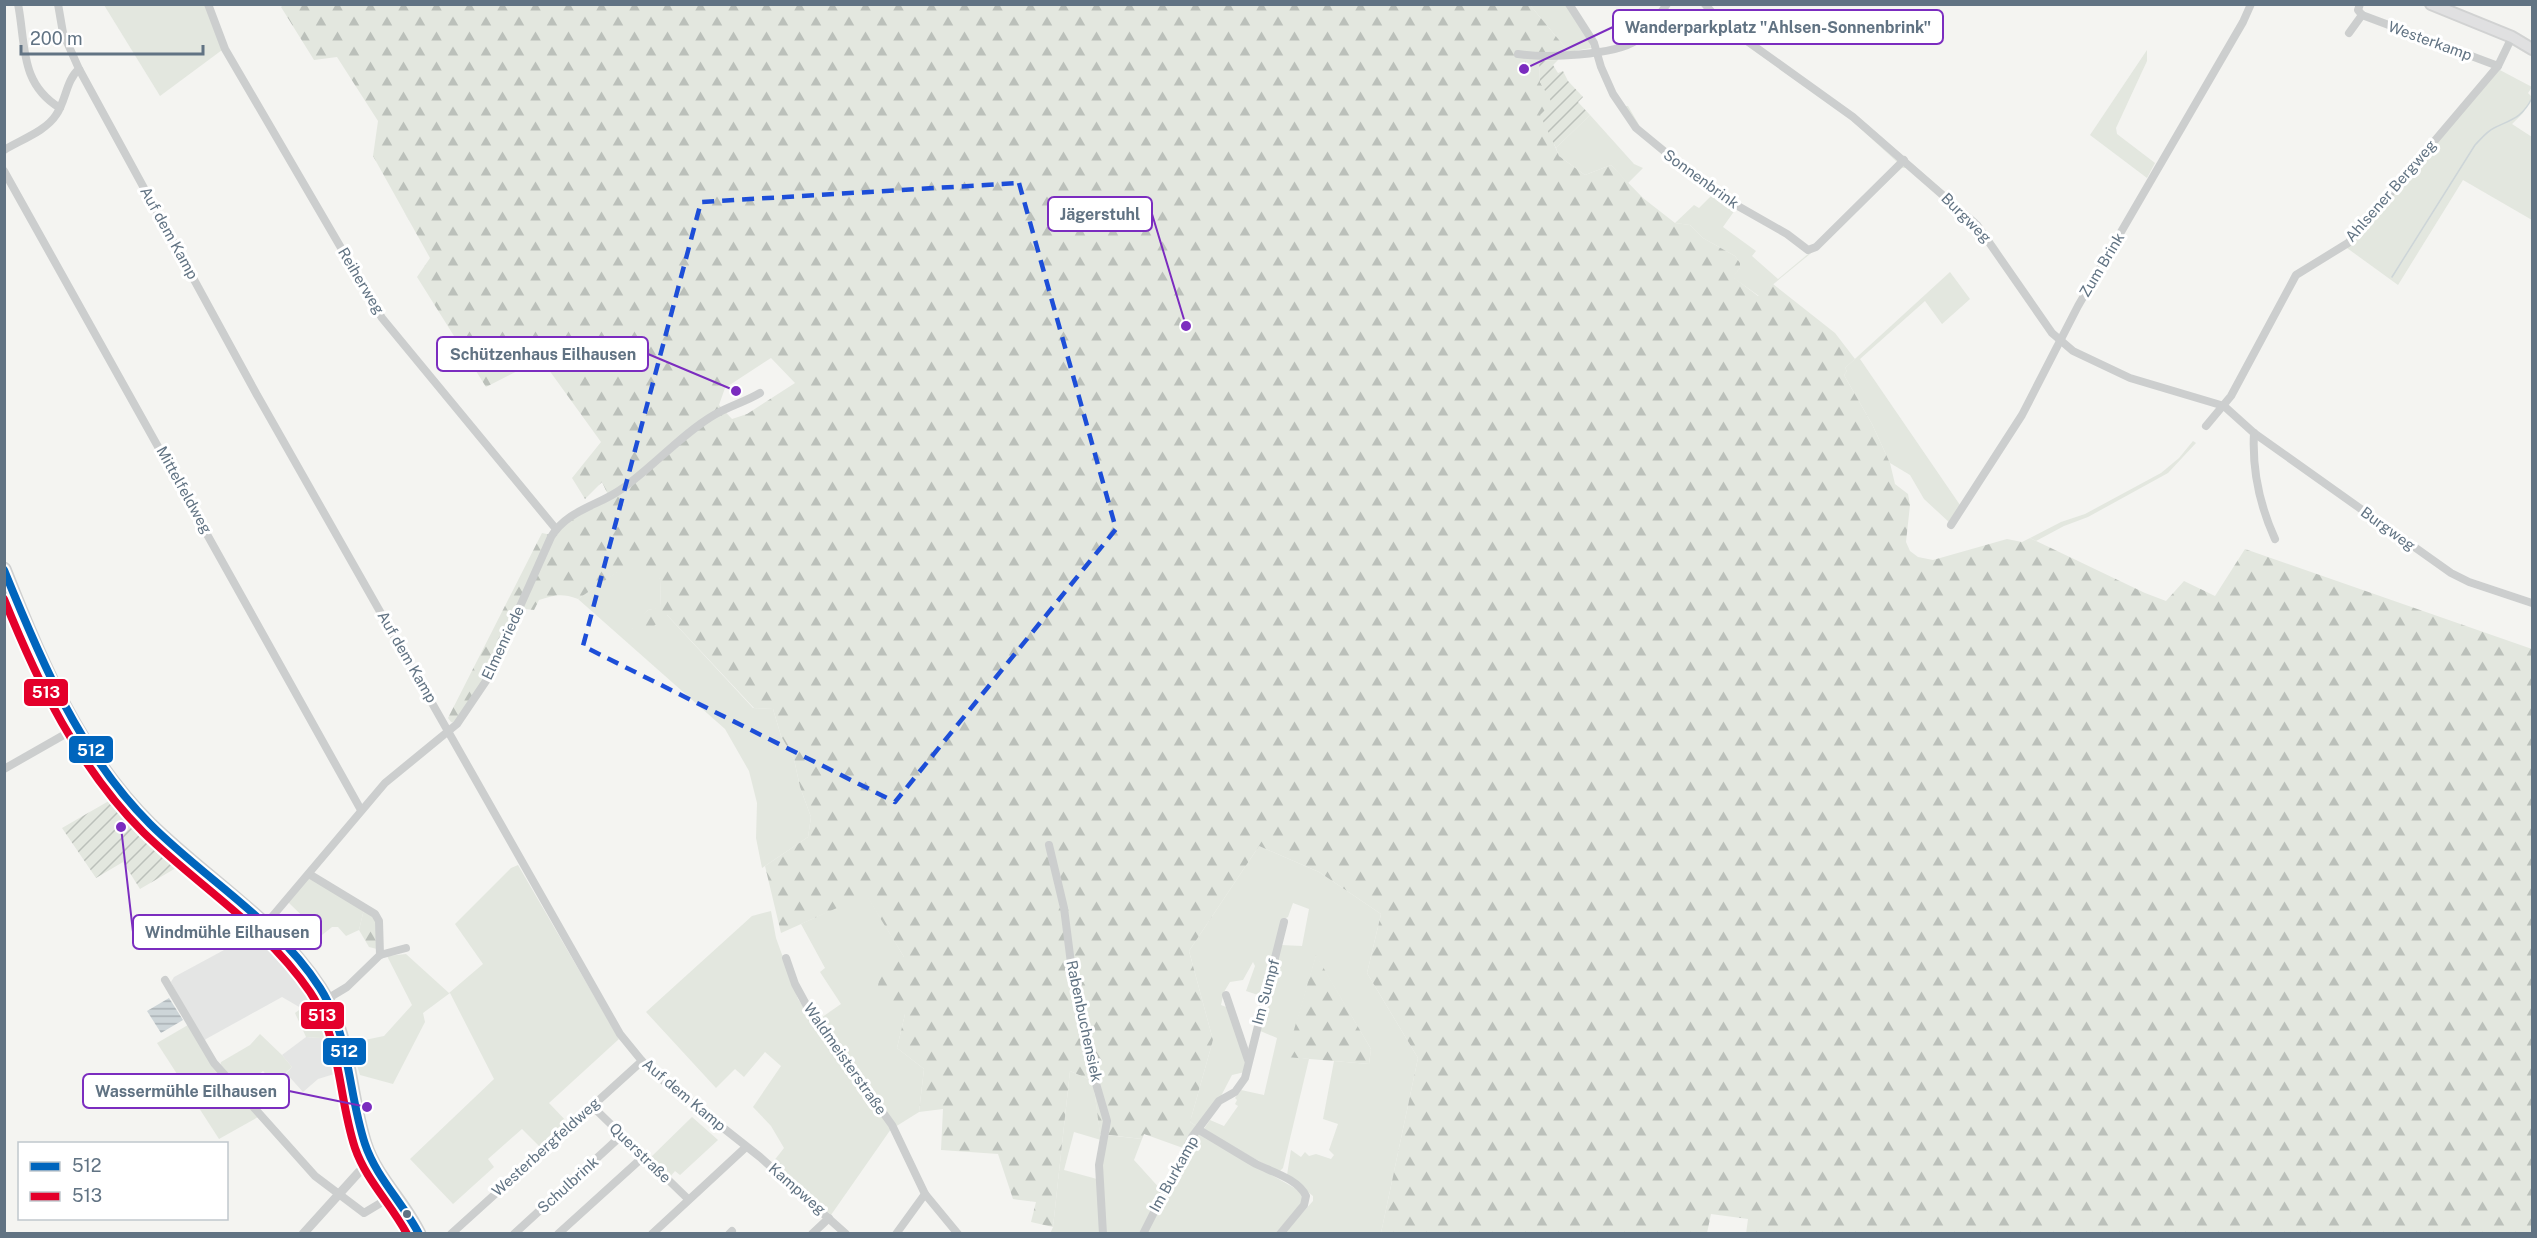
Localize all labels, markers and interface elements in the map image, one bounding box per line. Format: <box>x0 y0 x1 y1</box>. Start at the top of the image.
callout: Wanderparkplatz "Ahlsen-Sonnenbrink" <box>1613 10 1943 44</box>
scale bar <box>21 18 202 56</box>
text: Wanderparkplatz "Ahlsen-Sonnenbrink" <box>1625 18 1931 37</box>
street label: Westerkamp <box>2386 18 2474 64</box>
text: 200 m <box>30 28 83 49</box>
street label: Ahlsener Bergweg <box>2342 136 2439 245</box>
street label: Sonnenbrink <box>1660 146 1742 212</box>
street label: Auf dem Kamp <box>137 184 202 282</box>
street label: Burgweg <box>1938 189 1995 246</box>
callout: Jägerstuhl <box>1048 197 1152 231</box>
text: Jägerstuhl <box>1060 205 1140 224</box>
street label: Zum Brink <box>2076 230 2127 300</box>
street label: Reiherweg <box>335 244 388 317</box>
callout: Schützenhaus Eilhausen <box>437 337 648 371</box>
text: Schützenhaus Eilhausen <box>450 345 636 364</box>
street label: Mittelfeldweg <box>153 443 215 536</box>
street label: Burgweg <box>2358 503 2419 554</box>
street label: Elmenriede <box>478 603 527 682</box>
street label: Auf dem Kamp <box>374 608 441 706</box>
line badge: 513 <box>23 678 69 707</box>
text: 513 <box>32 683 60 702</box>
line badge: 512 <box>68 735 114 764</box>
text: 512 <box>77 741 105 760</box>
callout: Windmühle Eilhausen <box>133 915 321 949</box>
text: Windmühle Eilhausen <box>145 923 309 942</box>
street label: Im Sumpf <box>1249 957 1282 1027</box>
street label: Rabenbuchensiek <box>1063 958 1106 1083</box>
street label: Waldmeisterstraße <box>801 1000 890 1118</box>
line badge: 513 <box>300 1001 345 1030</box>
text: 513 <box>308 1006 336 1025</box>
line badge: 512 <box>322 1037 367 1066</box>
text: 512 <box>330 1042 358 1061</box>
street label: Auf dem Kamp <box>639 1055 729 1134</box>
callout: Wassermühle Eilhausen <box>83 1074 289 1108</box>
text: Wassermühle Eilhausen <box>95 1082 277 1101</box>
street label: Westerbergfeldweg <box>488 1094 603 1199</box>
street label: Querstraße <box>606 1119 675 1186</box>
street label: Im Burkamp <box>1146 1133 1201 1215</box>
legend <box>18 1142 228 1220</box>
street label: Schulbrink <box>534 1153 601 1216</box>
text: 512 <box>72 1155 102 1176</box>
street label: Kampweg <box>766 1159 829 1218</box>
text: 513 <box>72 1185 102 1206</box>
unlabelled marker <box>401 1208 413 1220</box>

